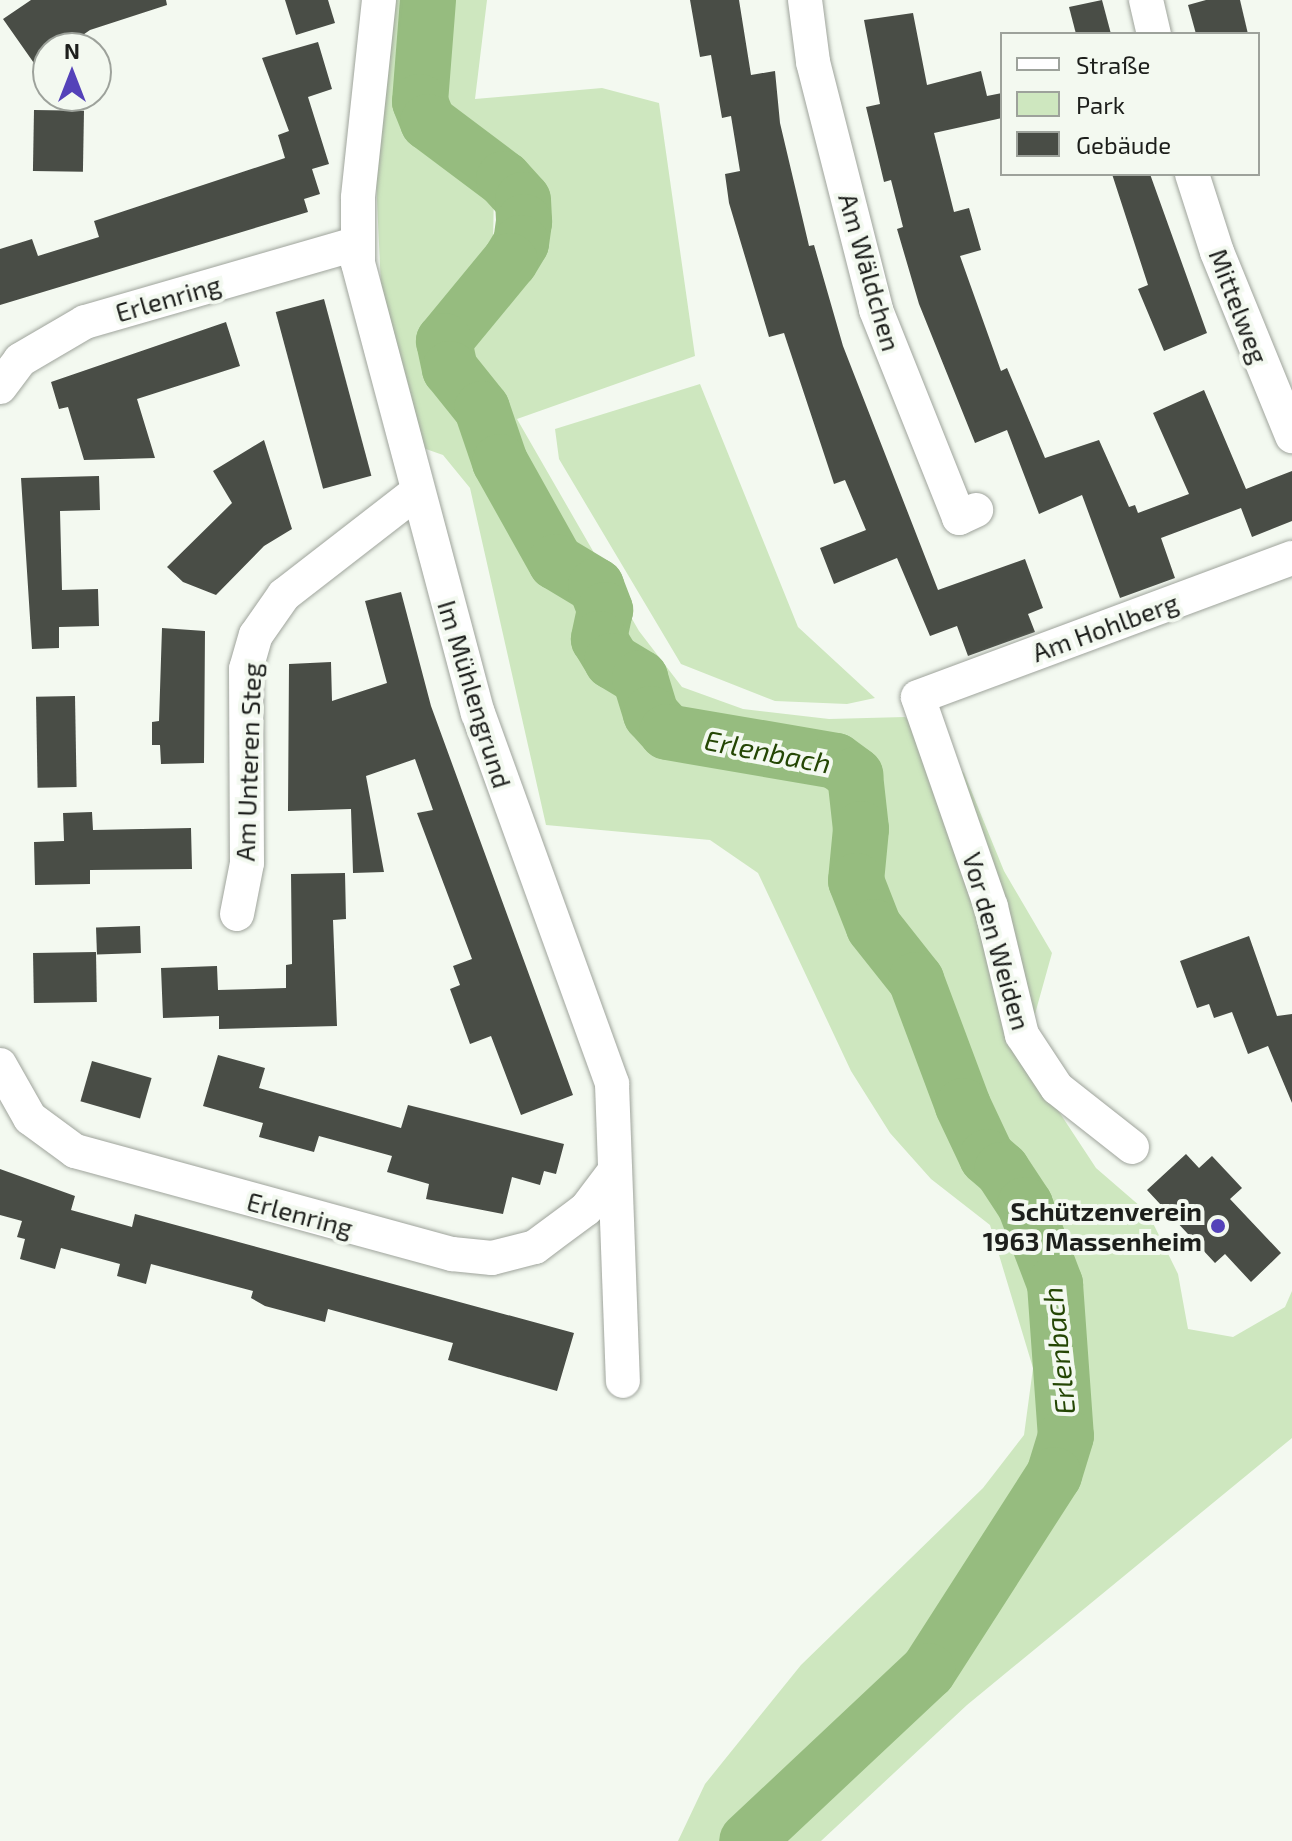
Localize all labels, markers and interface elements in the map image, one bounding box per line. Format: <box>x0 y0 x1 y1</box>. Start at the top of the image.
north arrow <box>32 32 112 112</box>
legend <box>1000 32 1260 176</box>
text: N <box>64 37 80 63</box>
text: Straße <box>1076 50 1150 79</box>
text: Park <box>1076 90 1125 119</box>
text: Gebäude <box>1076 130 1171 159</box>
street label: Am Wäldchen <box>833 189 907 355</box>
street label: Mittelweg <box>1203 244 1275 368</box>
street label: Erlenring <box>112 268 224 328</box>
street label: Am Hohlberg <box>1028 586 1182 668</box>
street label: Im Mühlengrund <box>432 596 518 792</box>
street label: Am Unteren Steg <box>229 662 267 862</box>
water label: Erlenbach <box>702 722 834 780</box>
street label: Vor den Weiden <box>957 848 1037 1034</box>
street label: Erlenring <box>244 1185 356 1243</box>
place label: Schützenverein 1963 Massenheim <box>983 1195 1202 1256</box>
marker: Schützenverein 1963 Massenheim <box>1209 1217 1227 1235</box>
water label: Erlenbach <box>1035 1286 1081 1416</box>

